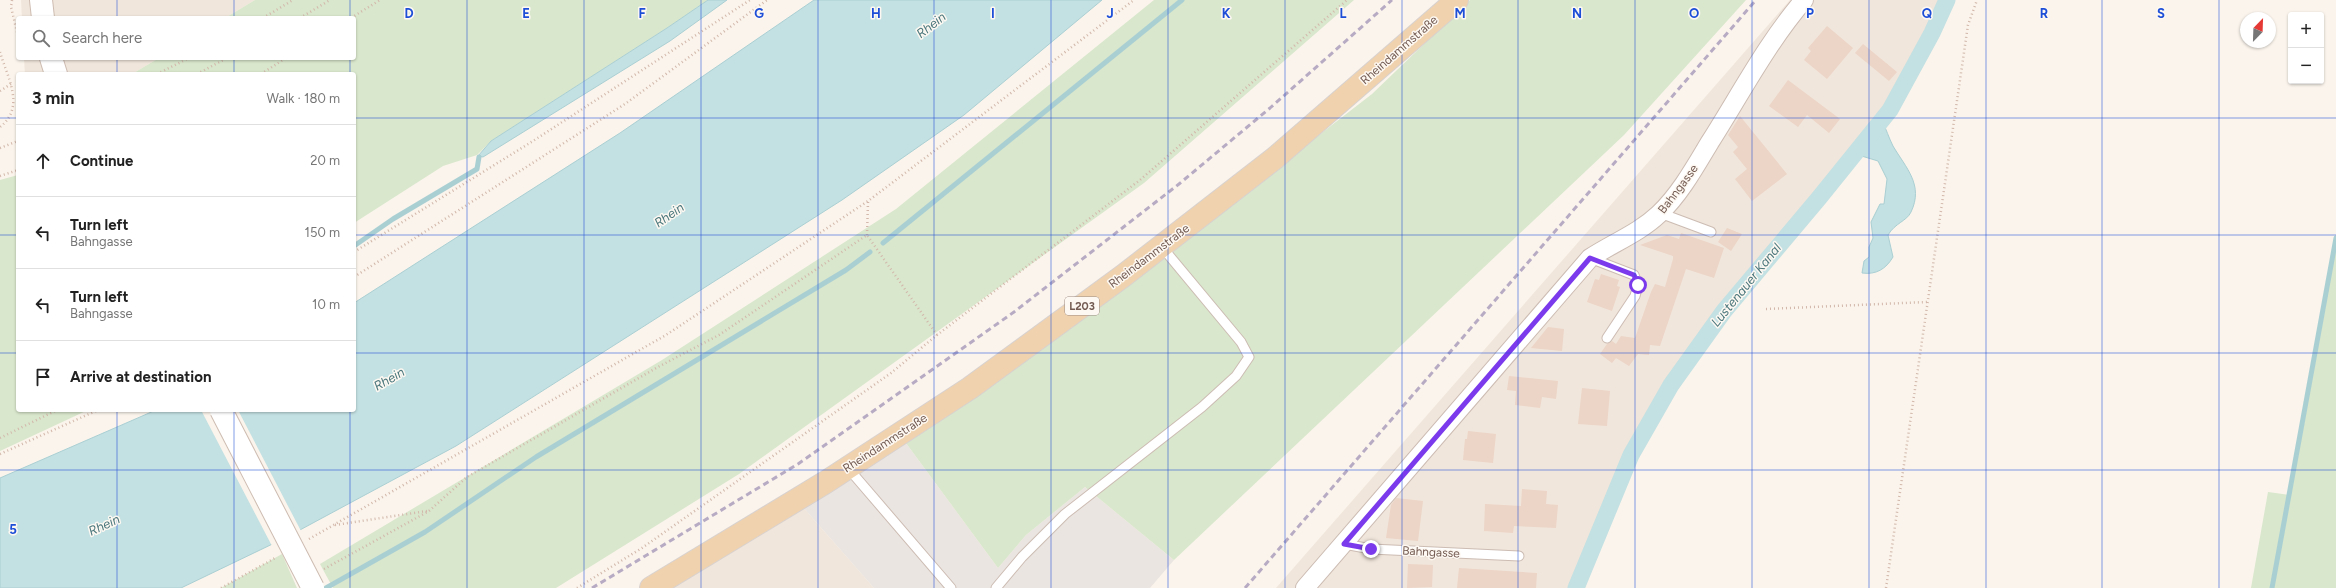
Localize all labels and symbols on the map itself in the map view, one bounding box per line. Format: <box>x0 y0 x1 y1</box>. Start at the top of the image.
text: D <box>404 6 414 21</box>
text: E <box>522 6 530 21</box>
text: F <box>638 6 646 21</box>
text: G <box>754 6 764 21</box>
text: H <box>871 6 881 21</box>
text: I <box>991 6 995 21</box>
text: J <box>1106 6 1114 21</box>
text: K <box>1222 6 1231 21</box>
text: L <box>1340 6 1347 21</box>
text: M <box>1454 6 1466 21</box>
text: N <box>1572 6 1582 21</box>
text: O <box>1689 6 1699 21</box>
text: P <box>1806 6 1814 21</box>
text: Q <box>1922 6 1932 21</box>
text: R <box>2040 6 2049 21</box>
text: S <box>2157 6 2165 21</box>
water label: Rhein <box>913 9 949 41</box>
street label: Rheindammstraße <box>1358 12 1441 87</box>
north arrow <box>2240 12 2276 48</box>
street label: Bahngasse <box>1655 161 1701 216</box>
water label: Rhein <box>651 199 687 231</box>
street label: Rheindammstraße <box>1106 221 1192 291</box>
water label: Lustenauer Kanal <box>1708 240 1784 329</box>
route start <box>1629 276 1647 294</box>
road number: L203 <box>1065 297 1099 315</box>
water label: Rhein <box>371 364 407 394</box>
street label: Rheindammstraße <box>840 410 930 475</box>
water label: Rhein <box>86 511 122 539</box>
text: 5 <box>9 522 17 537</box>
route end <box>1362 540 1380 558</box>
street label: Bahngasse <box>1402 543 1461 561</box>

